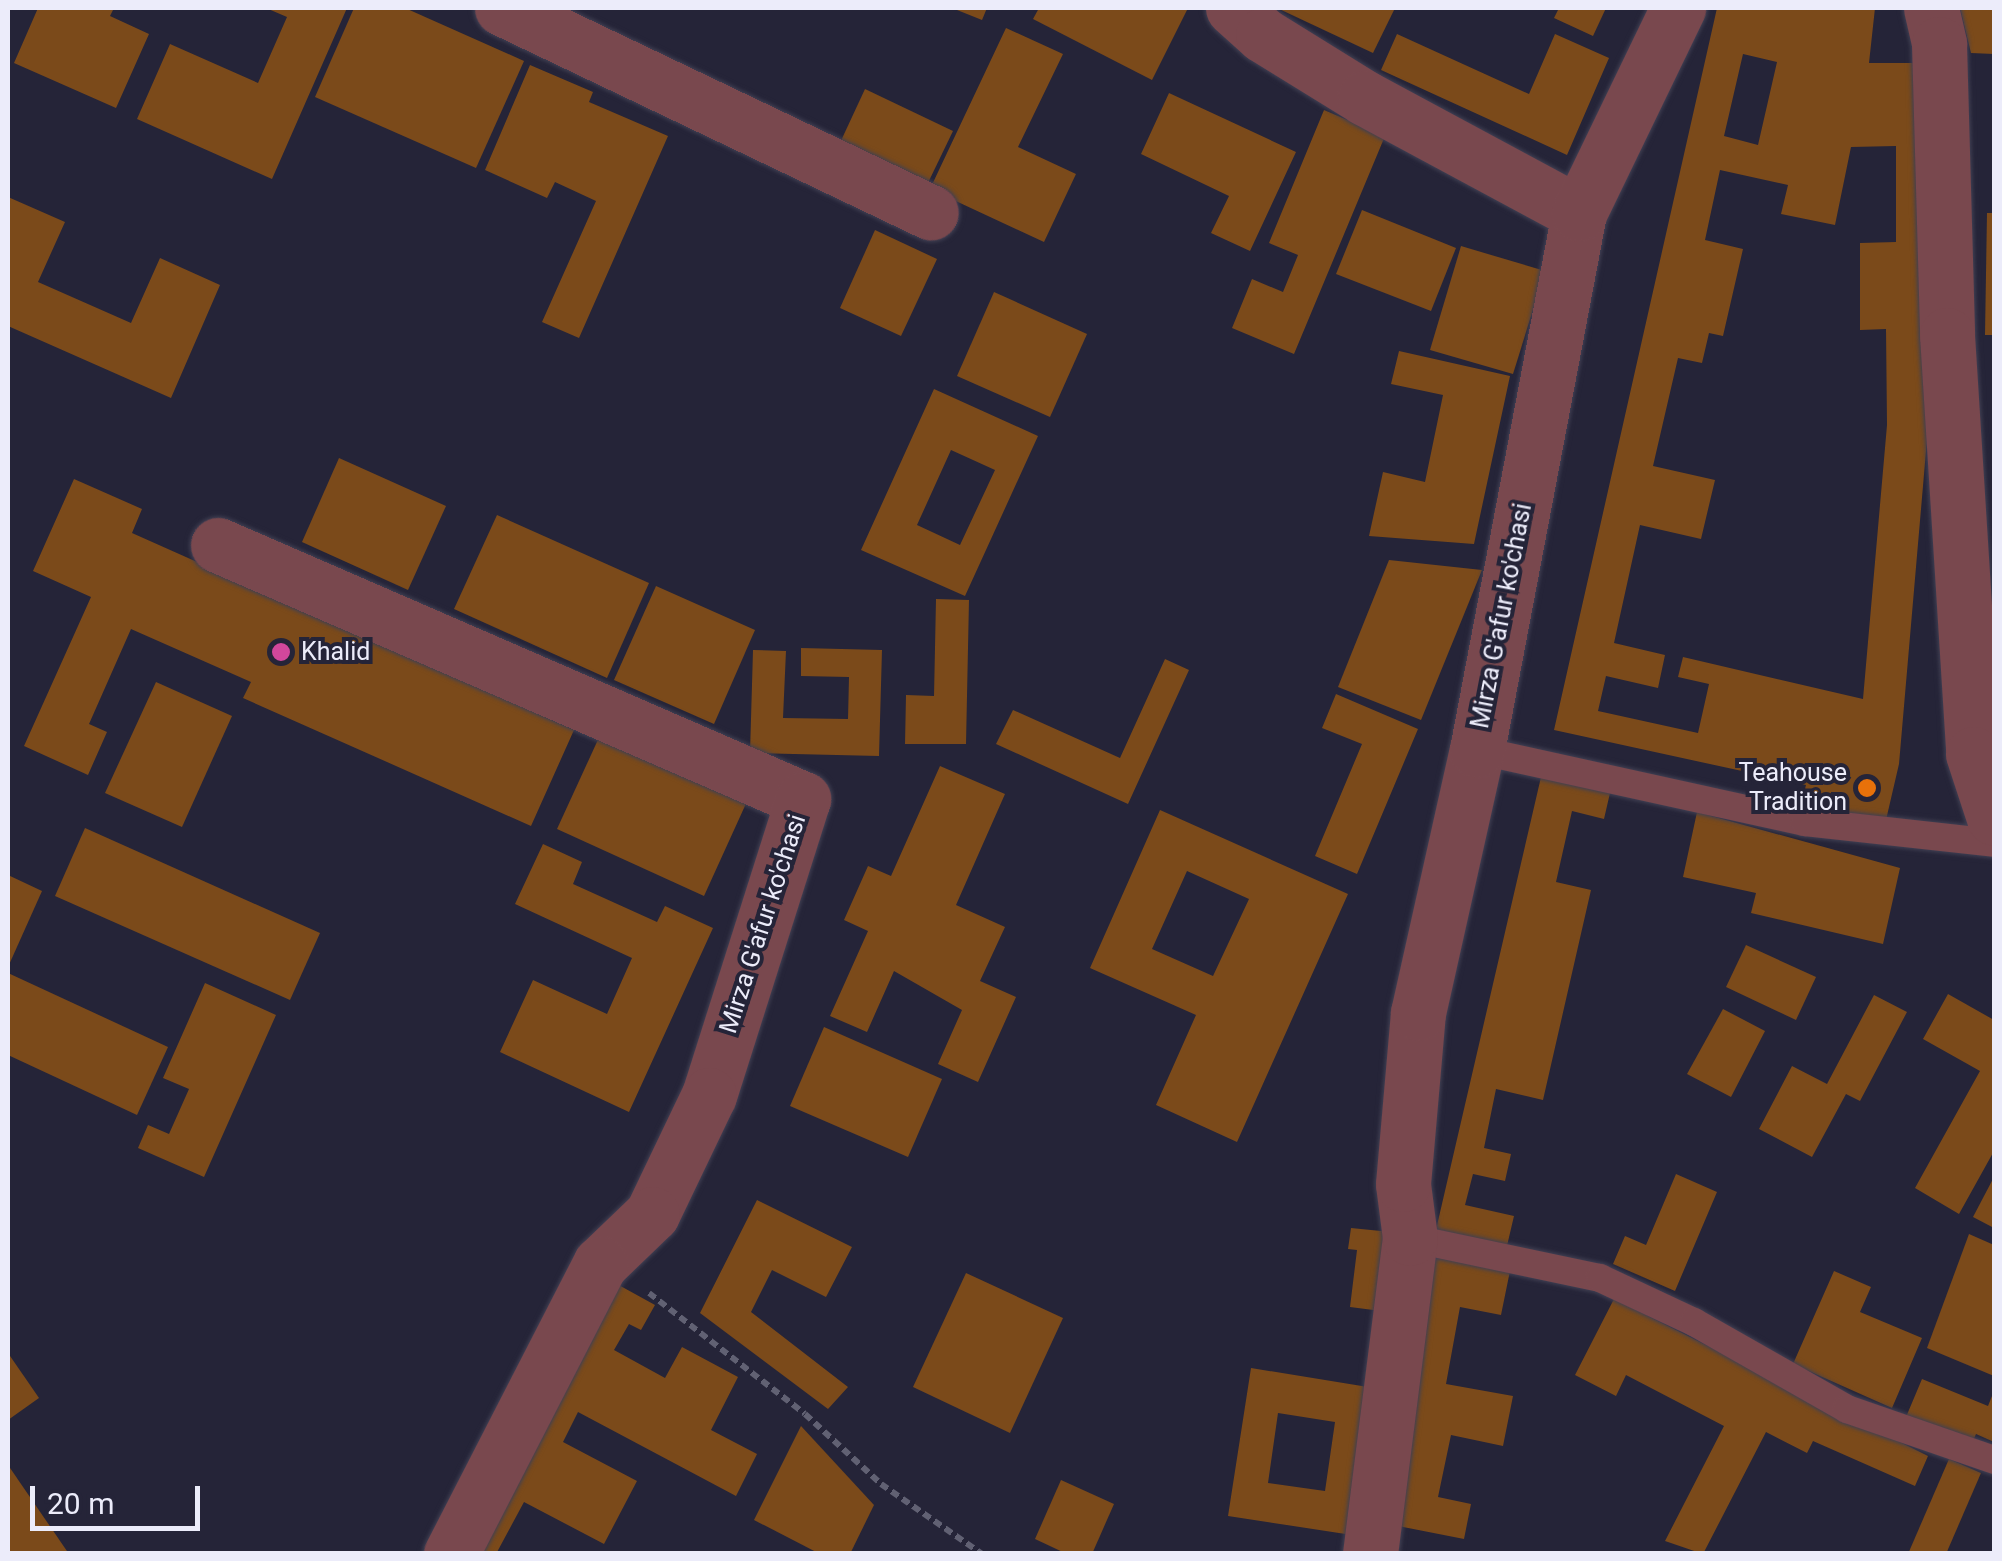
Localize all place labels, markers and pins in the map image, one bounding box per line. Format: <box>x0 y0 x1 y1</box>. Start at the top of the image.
place label: Khalid <box>301 637 370 667</box>
marker: Khalid <box>270 641 292 663</box>
place label: Teahouse Tradition <box>1738 759 1847 818</box>
marker: Teahouse Tradition <box>1856 777 1878 799</box>

